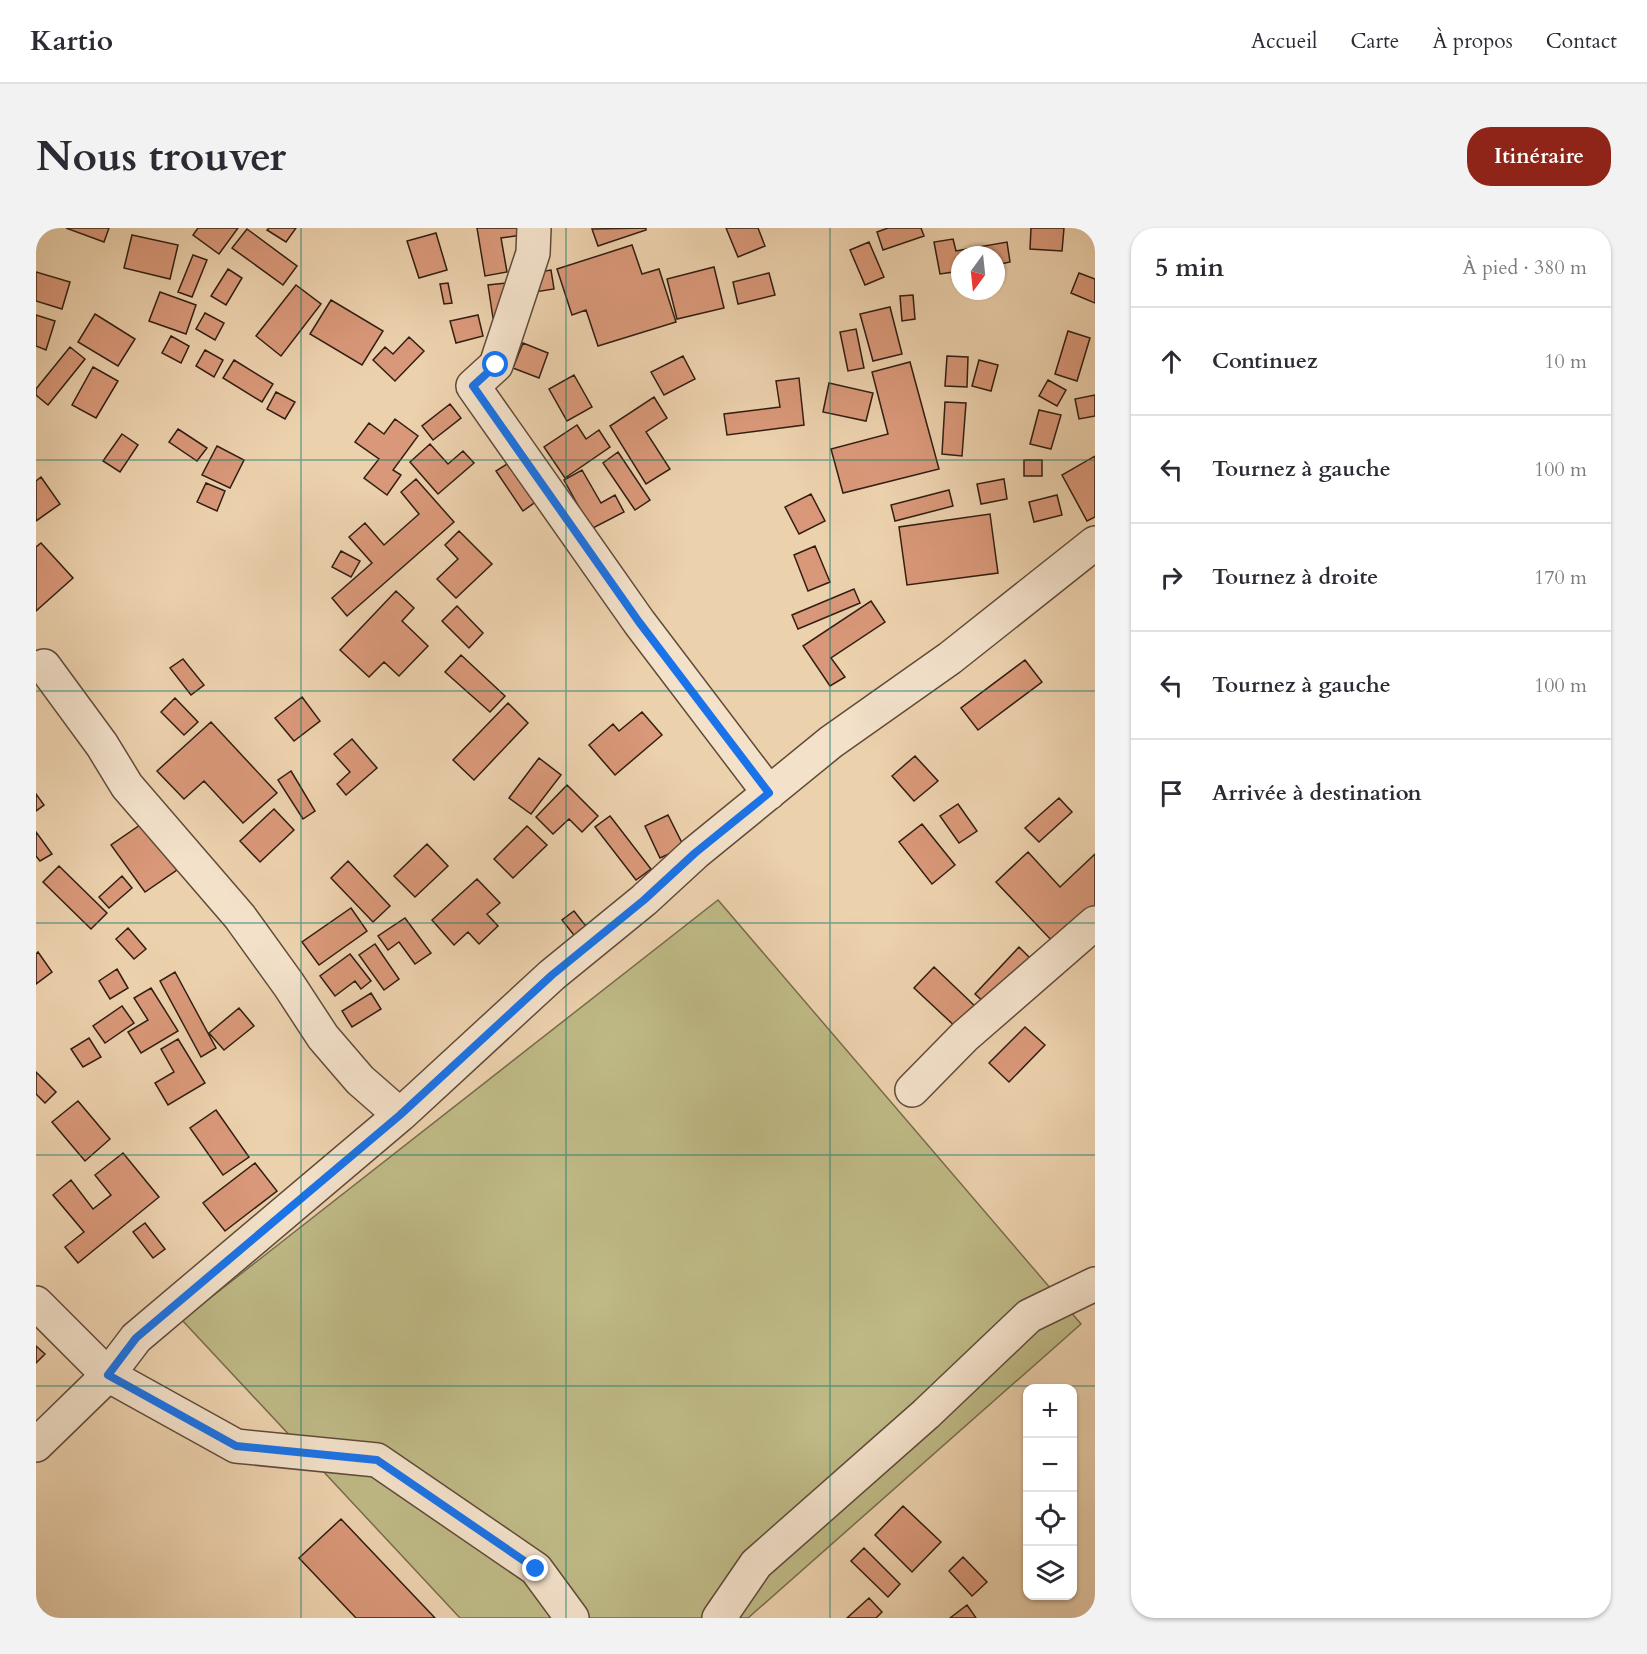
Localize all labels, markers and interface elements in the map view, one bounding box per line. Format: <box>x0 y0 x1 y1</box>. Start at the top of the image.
text: Kartio <box>30 22 113 60</box>
text: Accueil <box>1251 27 1317 56</box>
text: Carte <box>1350 27 1399 56</box>
text: À propos <box>1432 27 1513 56</box>
text: Contact <box>1546 27 1617 56</box>
button: Itinéraire <box>1467 127 1611 186</box>
text: Nous trouver <box>36 128 286 185</box>
north arrow <box>951 246 1005 300</box>
text: 5 min <box>1155 250 1224 285</box>
text: À pied · 380 m <box>1463 254 1587 281</box>
icon: ahead <box>1155 345 1188 378</box>
text: Continuez <box>1212 346 1318 376</box>
text: 10 m <box>1544 348 1587 375</box>
route start <box>482 351 508 377</box>
icon: left <box>1155 453 1188 486</box>
text: Tournez à gauche <box>1212 454 1391 484</box>
text: 100 m <box>1534 456 1587 483</box>
icon: right <box>1155 561 1188 594</box>
text: Tournez à droite <box>1212 562 1378 592</box>
text: 170 m <box>1534 564 1587 591</box>
icon: left <box>1155 669 1188 702</box>
text: Tournez à gauche <box>1212 670 1391 700</box>
text: 100 m <box>1534 672 1587 699</box>
icon: arrive <box>1155 777 1188 810</box>
text: Arrivée à destination <box>1212 778 1422 808</box>
map controls <box>1023 1384 1077 1600</box>
button: + <box>1023 1384 1077 1438</box>
button: − <box>1023 1438 1077 1492</box>
button: locate <box>1023 1492 1077 1546</box>
button: layers <box>1023 1546 1077 1600</box>
route end <box>522 1555 548 1581</box>

